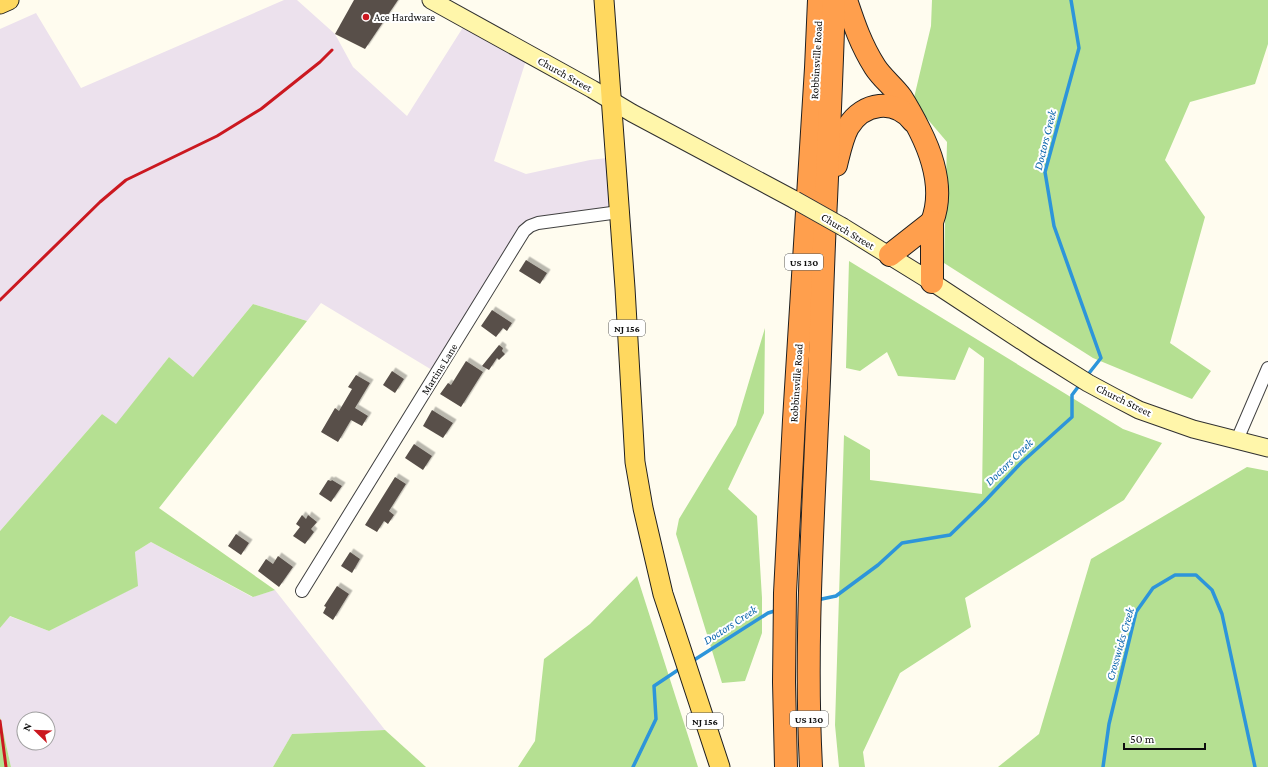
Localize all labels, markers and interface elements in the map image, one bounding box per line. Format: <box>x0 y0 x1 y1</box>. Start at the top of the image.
place label: Ace Hardware <box>374 11 435 23</box>
marker: Ace Hardware <box>361 12 371 22</box>
street label: Robbinsville Road <box>808 20 824 100</box>
street label: Church Street <box>536 54 595 94</box>
water label: Doctors Creek <box>1031 108 1059 171</box>
street label: Church Street <box>819 210 877 252</box>
road number: US 130 <box>785 254 823 270</box>
road number: NJ 156 <box>609 320 645 336</box>
street label: Martins Lane <box>418 341 460 397</box>
street label: Robbinsville Road <box>787 343 805 423</box>
street label: Church Street <box>1094 381 1154 419</box>
water label: Doctors Creek <box>982 435 1036 488</box>
water label: Doctors Creek <box>700 602 760 648</box>
water label: Crosswicks Creek <box>1103 605 1137 682</box>
north arrow <box>16 711 56 751</box>
road number: US 130 <box>790 711 828 727</box>
road number: NJ 156 <box>687 713 723 729</box>
text: N <box>20 721 34 733</box>
scale bar <box>1124 725 1205 751</box>
text: 50 m <box>1130 732 1155 746</box>

